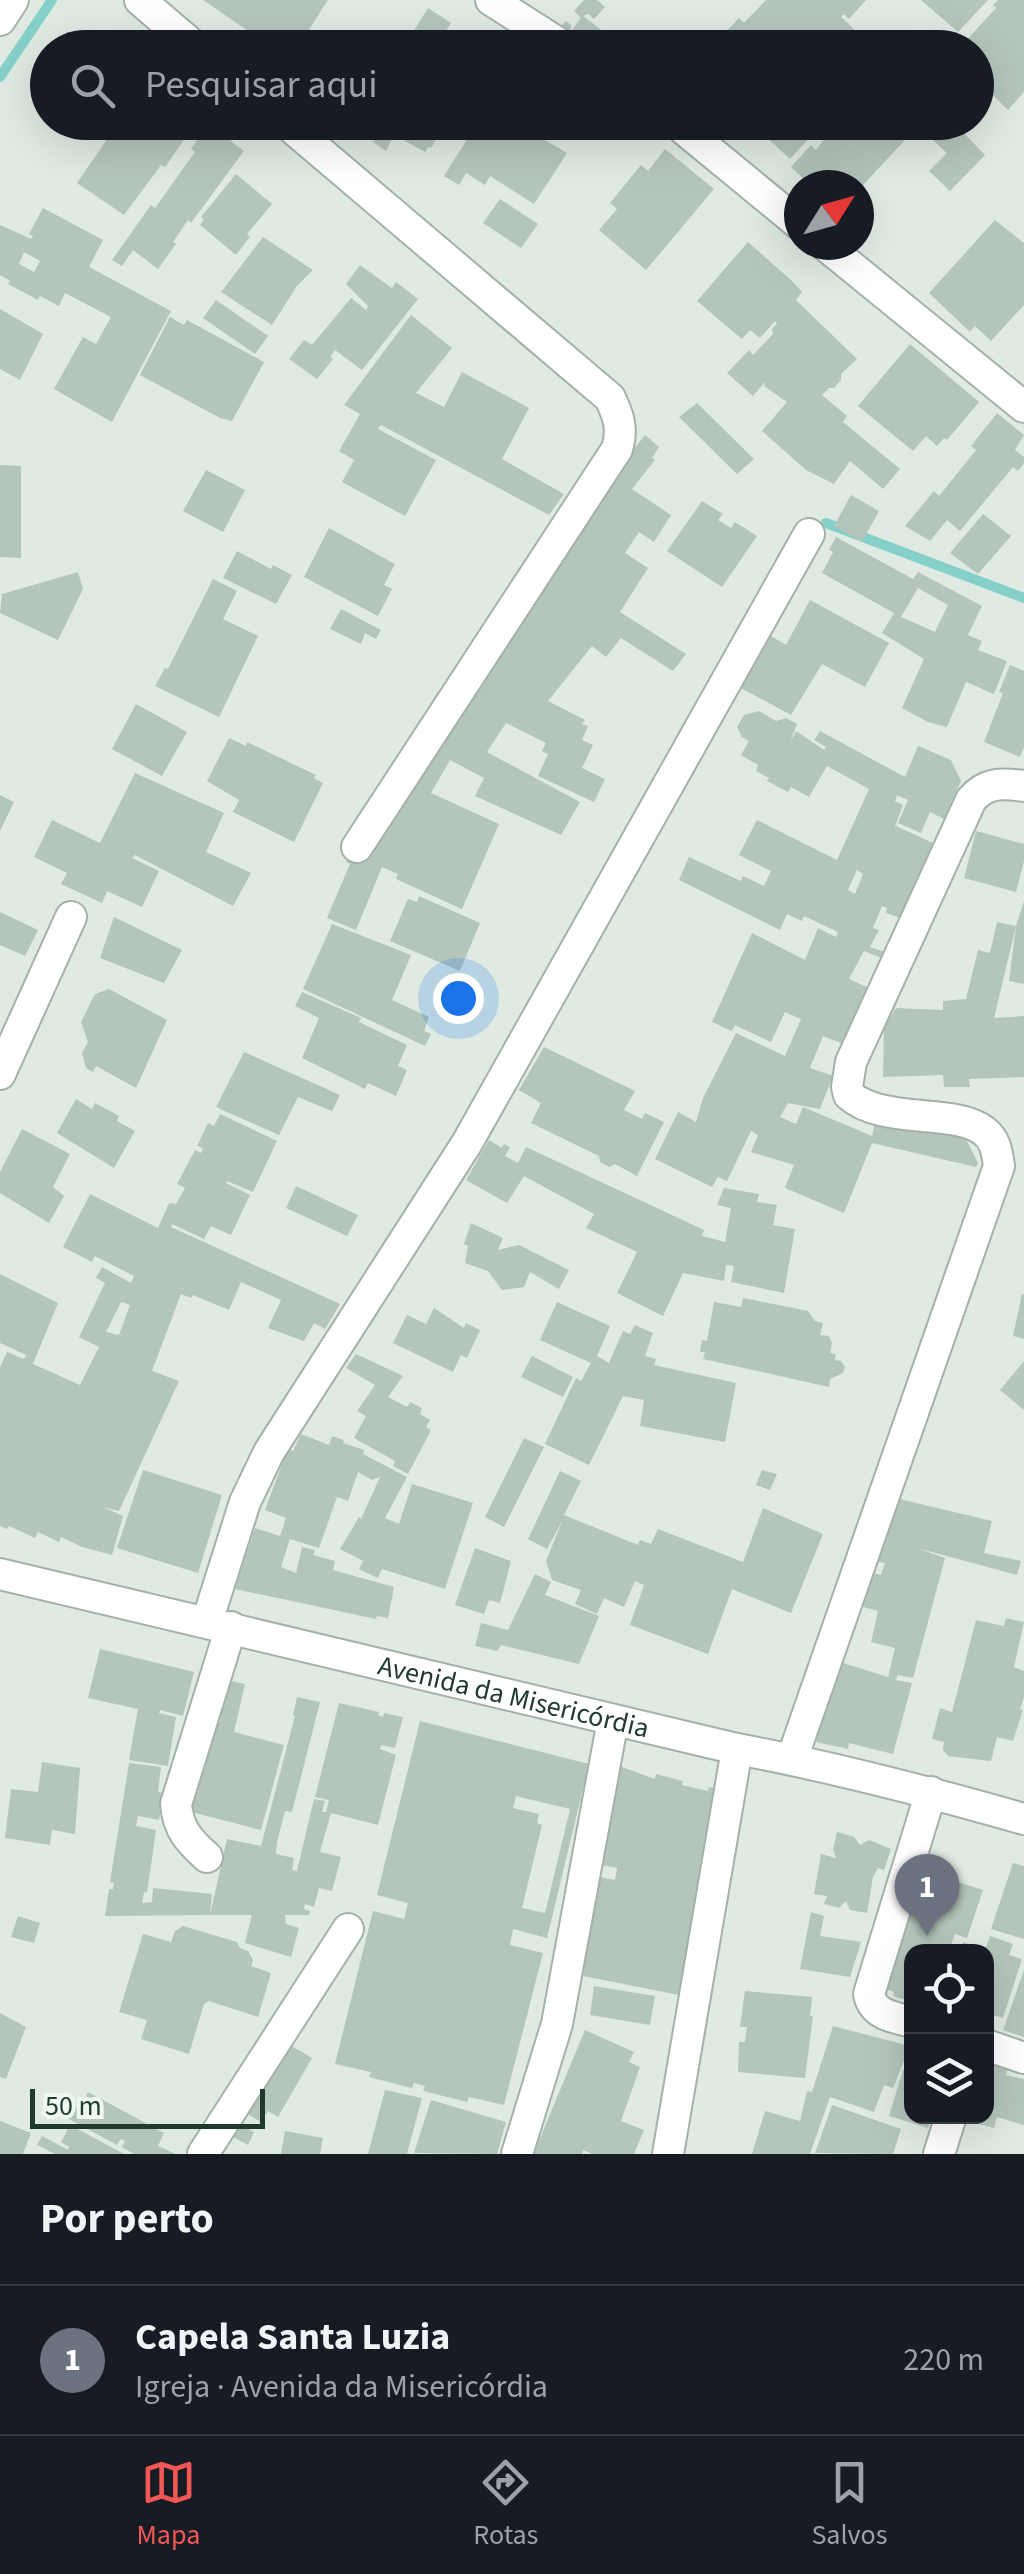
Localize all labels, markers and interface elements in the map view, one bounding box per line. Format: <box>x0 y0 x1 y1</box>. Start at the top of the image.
search box <box>30 30 994 140</box>
icon: search <box>65 58 120 113</box>
text: Pesquisar aqui <box>145 58 378 112</box>
north arrow <box>784 170 874 260</box>
your location <box>433 973 484 1024</box>
street label: Avenida da Misericórdia <box>374 1645 653 1748</box>
pin: 1 <box>894 1854 960 1936</box>
map controls <box>904 1944 994 2124</box>
button: locate <box>904 1944 994 2034</box>
button: layers <box>904 2034 994 2124</box>
scale bar <box>30 2084 265 2128</box>
text: 50 m <box>45 2086 102 2126</box>
text: Por perto <box>40 2189 214 2249</box>
text: Capela Santa Luzia <box>135 2310 450 2364</box>
text: 1 <box>64 2337 81 2383</box>
text: 220 m <box>903 2337 984 2383</box>
text: Igreja · Avenida da Misericórdia <box>135 2364 548 2410</box>
tab: Mapa <box>137 2455 200 2555</box>
tab: Rotas <box>473 2455 538 2555</box>
tab: Salvos <box>811 2455 887 2555</box>

